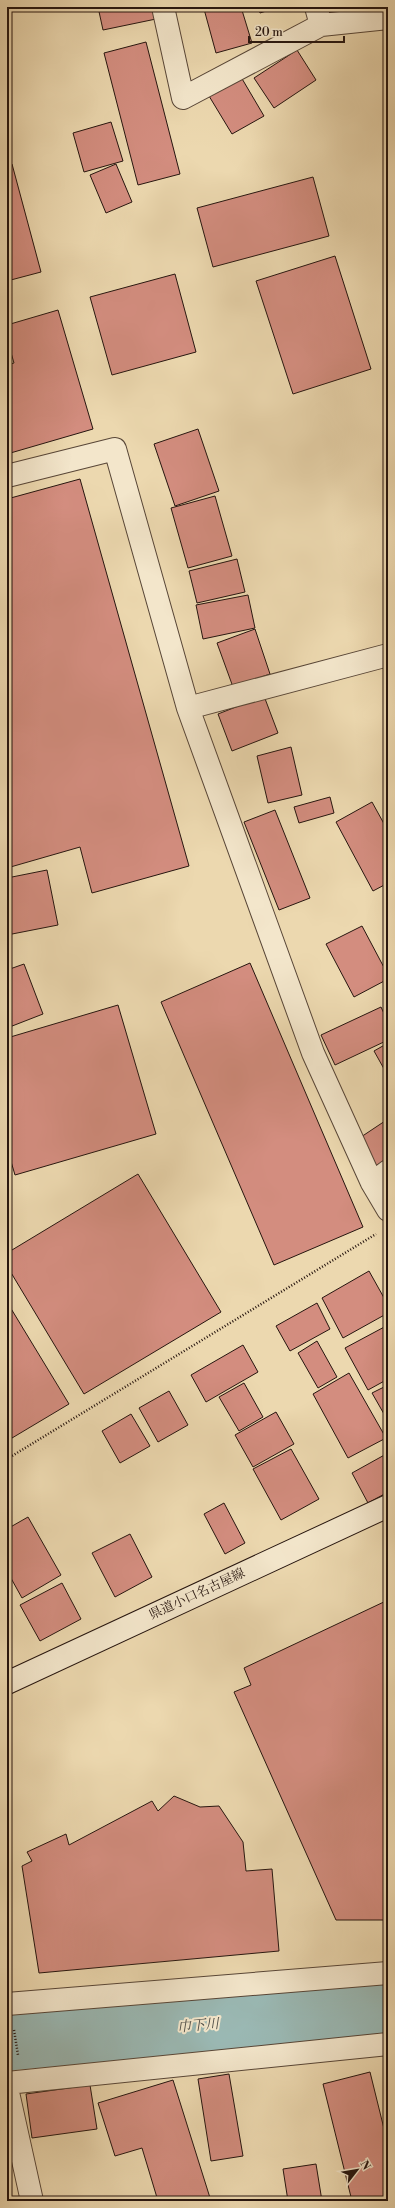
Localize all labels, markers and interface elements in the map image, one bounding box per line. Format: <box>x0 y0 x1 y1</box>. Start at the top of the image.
scale bar <box>249 18 344 44</box>
text: 20 m <box>255 25 283 40</box>
street label: 県道小口名古屋線 <box>146 1565 248 1623</box>
water label: 巾下川 <box>176 2015 222 2037</box>
north arrow <box>337 2150 377 2190</box>
text: N <box>356 2158 373 2173</box>

